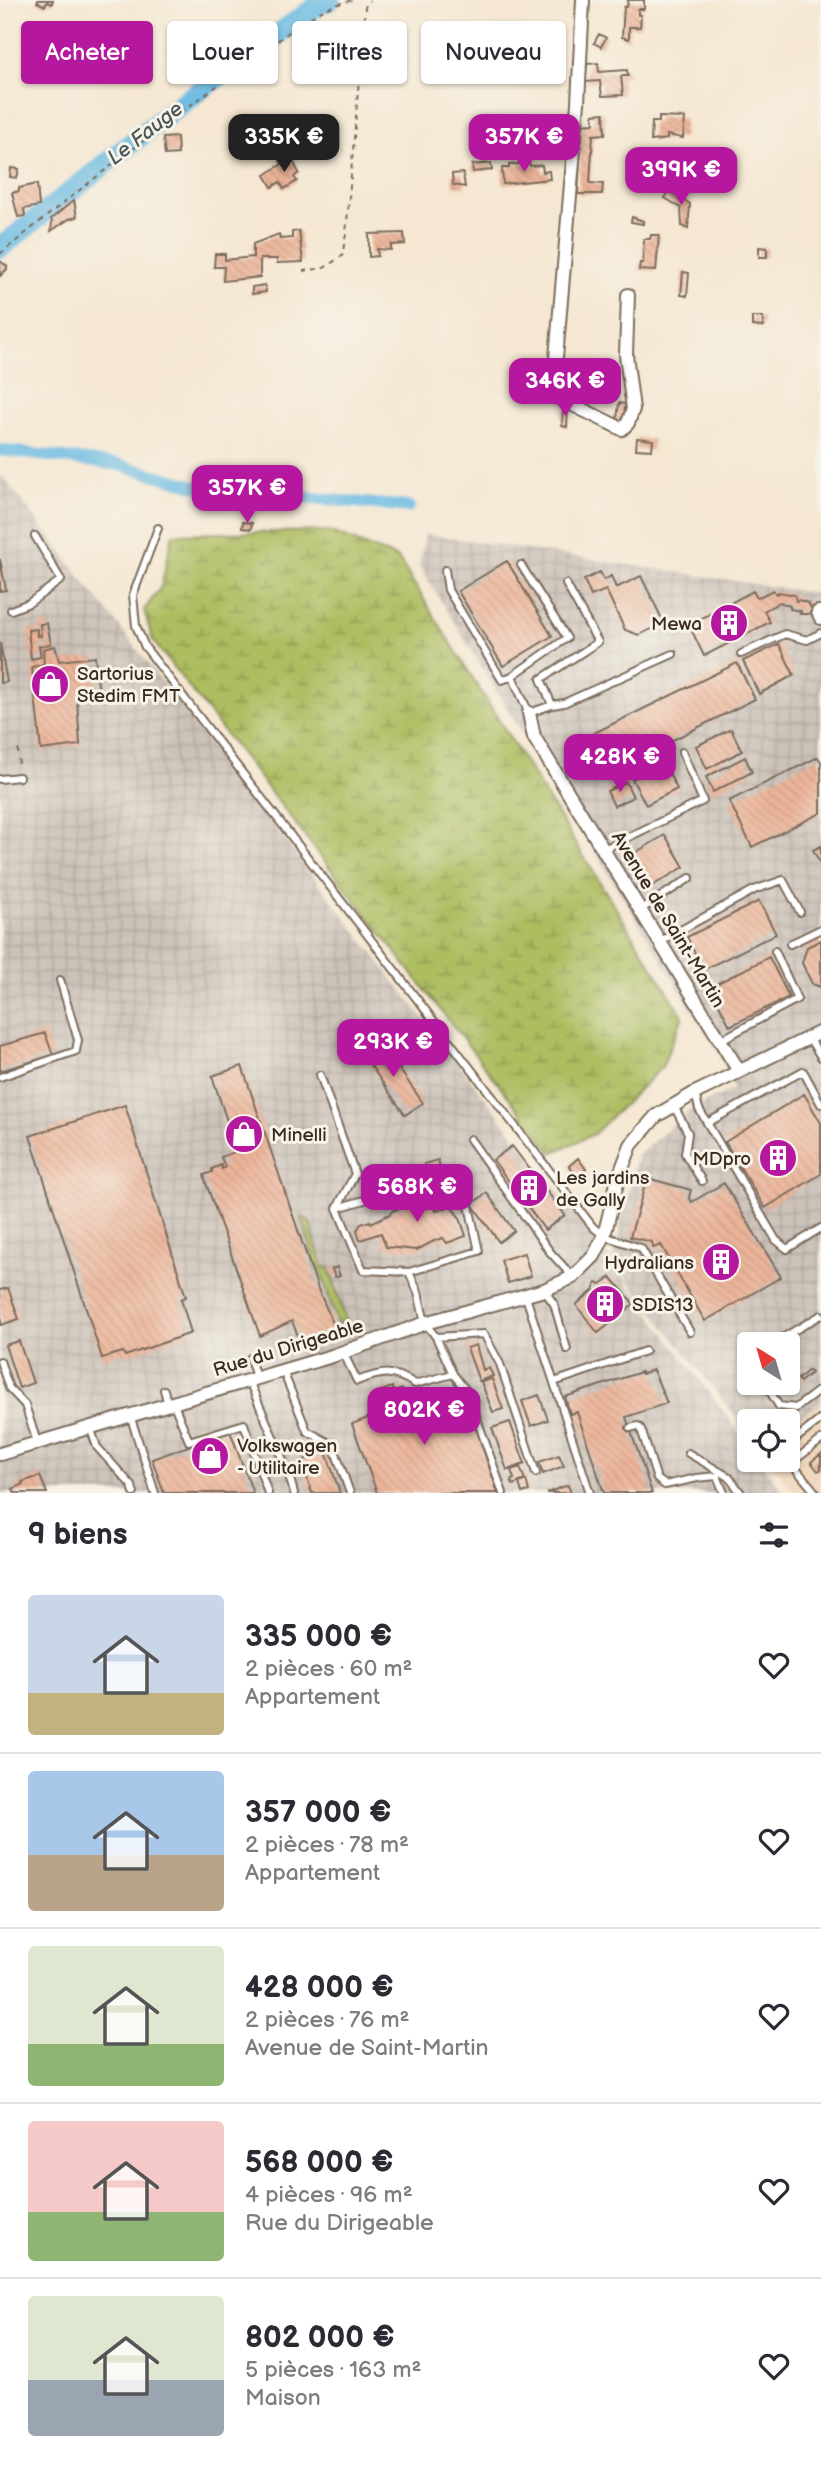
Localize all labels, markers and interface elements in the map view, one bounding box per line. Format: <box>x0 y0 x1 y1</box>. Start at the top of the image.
chip: Acheter <box>21 21 153 84</box>
chip: Louer <box>167 21 278 84</box>
chip: Filtres <box>292 21 407 84</box>
chip: Nouveau <box>421 21 566 84</box>
water label: Le Fauge <box>103 96 188 171</box>
pin: 335K € <box>227 114 341 174</box>
pin: 357K € <box>467 114 581 174</box>
text: 335K € <box>244 123 324 151</box>
text: 357K € <box>485 123 563 151</box>
pin: 399K € <box>624 148 738 207</box>
text: 399K € <box>641 156 721 184</box>
pin: 346K € <box>508 358 622 418</box>
text: 346K € <box>525 367 605 395</box>
pin: 357K € <box>190 466 304 525</box>
text: 357K € <box>208 474 286 502</box>
building icon: Mewa <box>708 602 750 644</box>
place label: Mewa <box>651 613 702 636</box>
shop icon: Sartorius Stedim FMT <box>29 663 71 705</box>
place label: Sartorius Stedim FMT <box>77 663 181 708</box>
pin: 428K € <box>563 734 677 794</box>
text: 428K € <box>580 743 660 771</box>
street label: Avenue de Saint-Martin <box>606 828 729 1012</box>
pin: 293K € <box>336 1020 450 1079</box>
text: 293K € <box>353 1028 433 1056</box>
shop icon: Minelli <box>223 1113 265 1155</box>
place label: Minelli <box>271 1124 327 1147</box>
building icon: MDpro <box>757 1137 799 1179</box>
place label: MDpro <box>692 1148 751 1171</box>
pin: 568K € <box>360 1164 474 1224</box>
building icon: Les jardins de Gally <box>508 1167 550 1209</box>
place label: Les jardins de Gally <box>556 1167 649 1212</box>
text: 568K € <box>377 1173 457 1201</box>
building icon: Hydralians <box>700 1241 742 1283</box>
place label: Hydralians <box>604 1252 694 1275</box>
building icon: SDIS13 <box>584 1283 626 1325</box>
place label: SDIS13 <box>632 1294 694 1317</box>
street label: Rue du Dirigeable <box>211 1315 366 1382</box>
north arrow <box>737 1332 800 1395</box>
map controls <box>737 1332 800 1472</box>
pin: 802K € <box>367 1388 481 1447</box>
text: 802K € <box>383 1396 465 1424</box>
button: locate <box>737 1409 800 1472</box>
shop icon: Volkswagen - Utilitaire <box>189 1435 231 1477</box>
place label: Volkswagen - Utilitaire <box>237 1435 337 1480</box>
icon: filters <box>755 1516 793 1554</box>
text: 9 biens <box>28 1517 127 1553</box>
text: 335 000 € <box>245 1619 392 1655</box>
icon: home <box>84 1623 168 1707</box>
icon: heart <box>755 1646 793 1684</box>
text: 2 pièces · 60 m² <box>245 1655 412 1683</box>
text: Appartement <box>245 1683 380 1711</box>
text: 357 000 € <box>245 1795 391 1831</box>
icon: home <box>84 1799 168 1883</box>
icon: heart <box>755 1822 793 1860</box>
text: 2 pièces · 78 m² <box>245 1831 409 1859</box>
text: Appartement <box>245 1859 380 1887</box>
text: 428 000 € <box>245 1970 394 2006</box>
icon: home <box>84 1974 168 2058</box>
icon: heart <box>755 1997 793 2035</box>
text: 2 pièces · 76 m² <box>245 2006 410 2034</box>
text: Avenue de Saint-Martin <box>245 2034 489 2062</box>
text: 568 000 € <box>245 2145 393 2181</box>
icon: home <box>84 2149 168 2233</box>
icon: heart <box>755 2172 793 2210</box>
text: 4 pièces · 96 m² <box>245 2181 413 2209</box>
text: Rue du Dirigeable <box>245 2209 434 2237</box>
text: 802 000 € <box>245 2320 395 2356</box>
icon: home <box>84 2324 168 2408</box>
icon: heart <box>755 2347 793 2385</box>
text: 5 pièces · 163 m² <box>245 2356 421 2384</box>
text: Maison <box>245 2384 321 2412</box>

